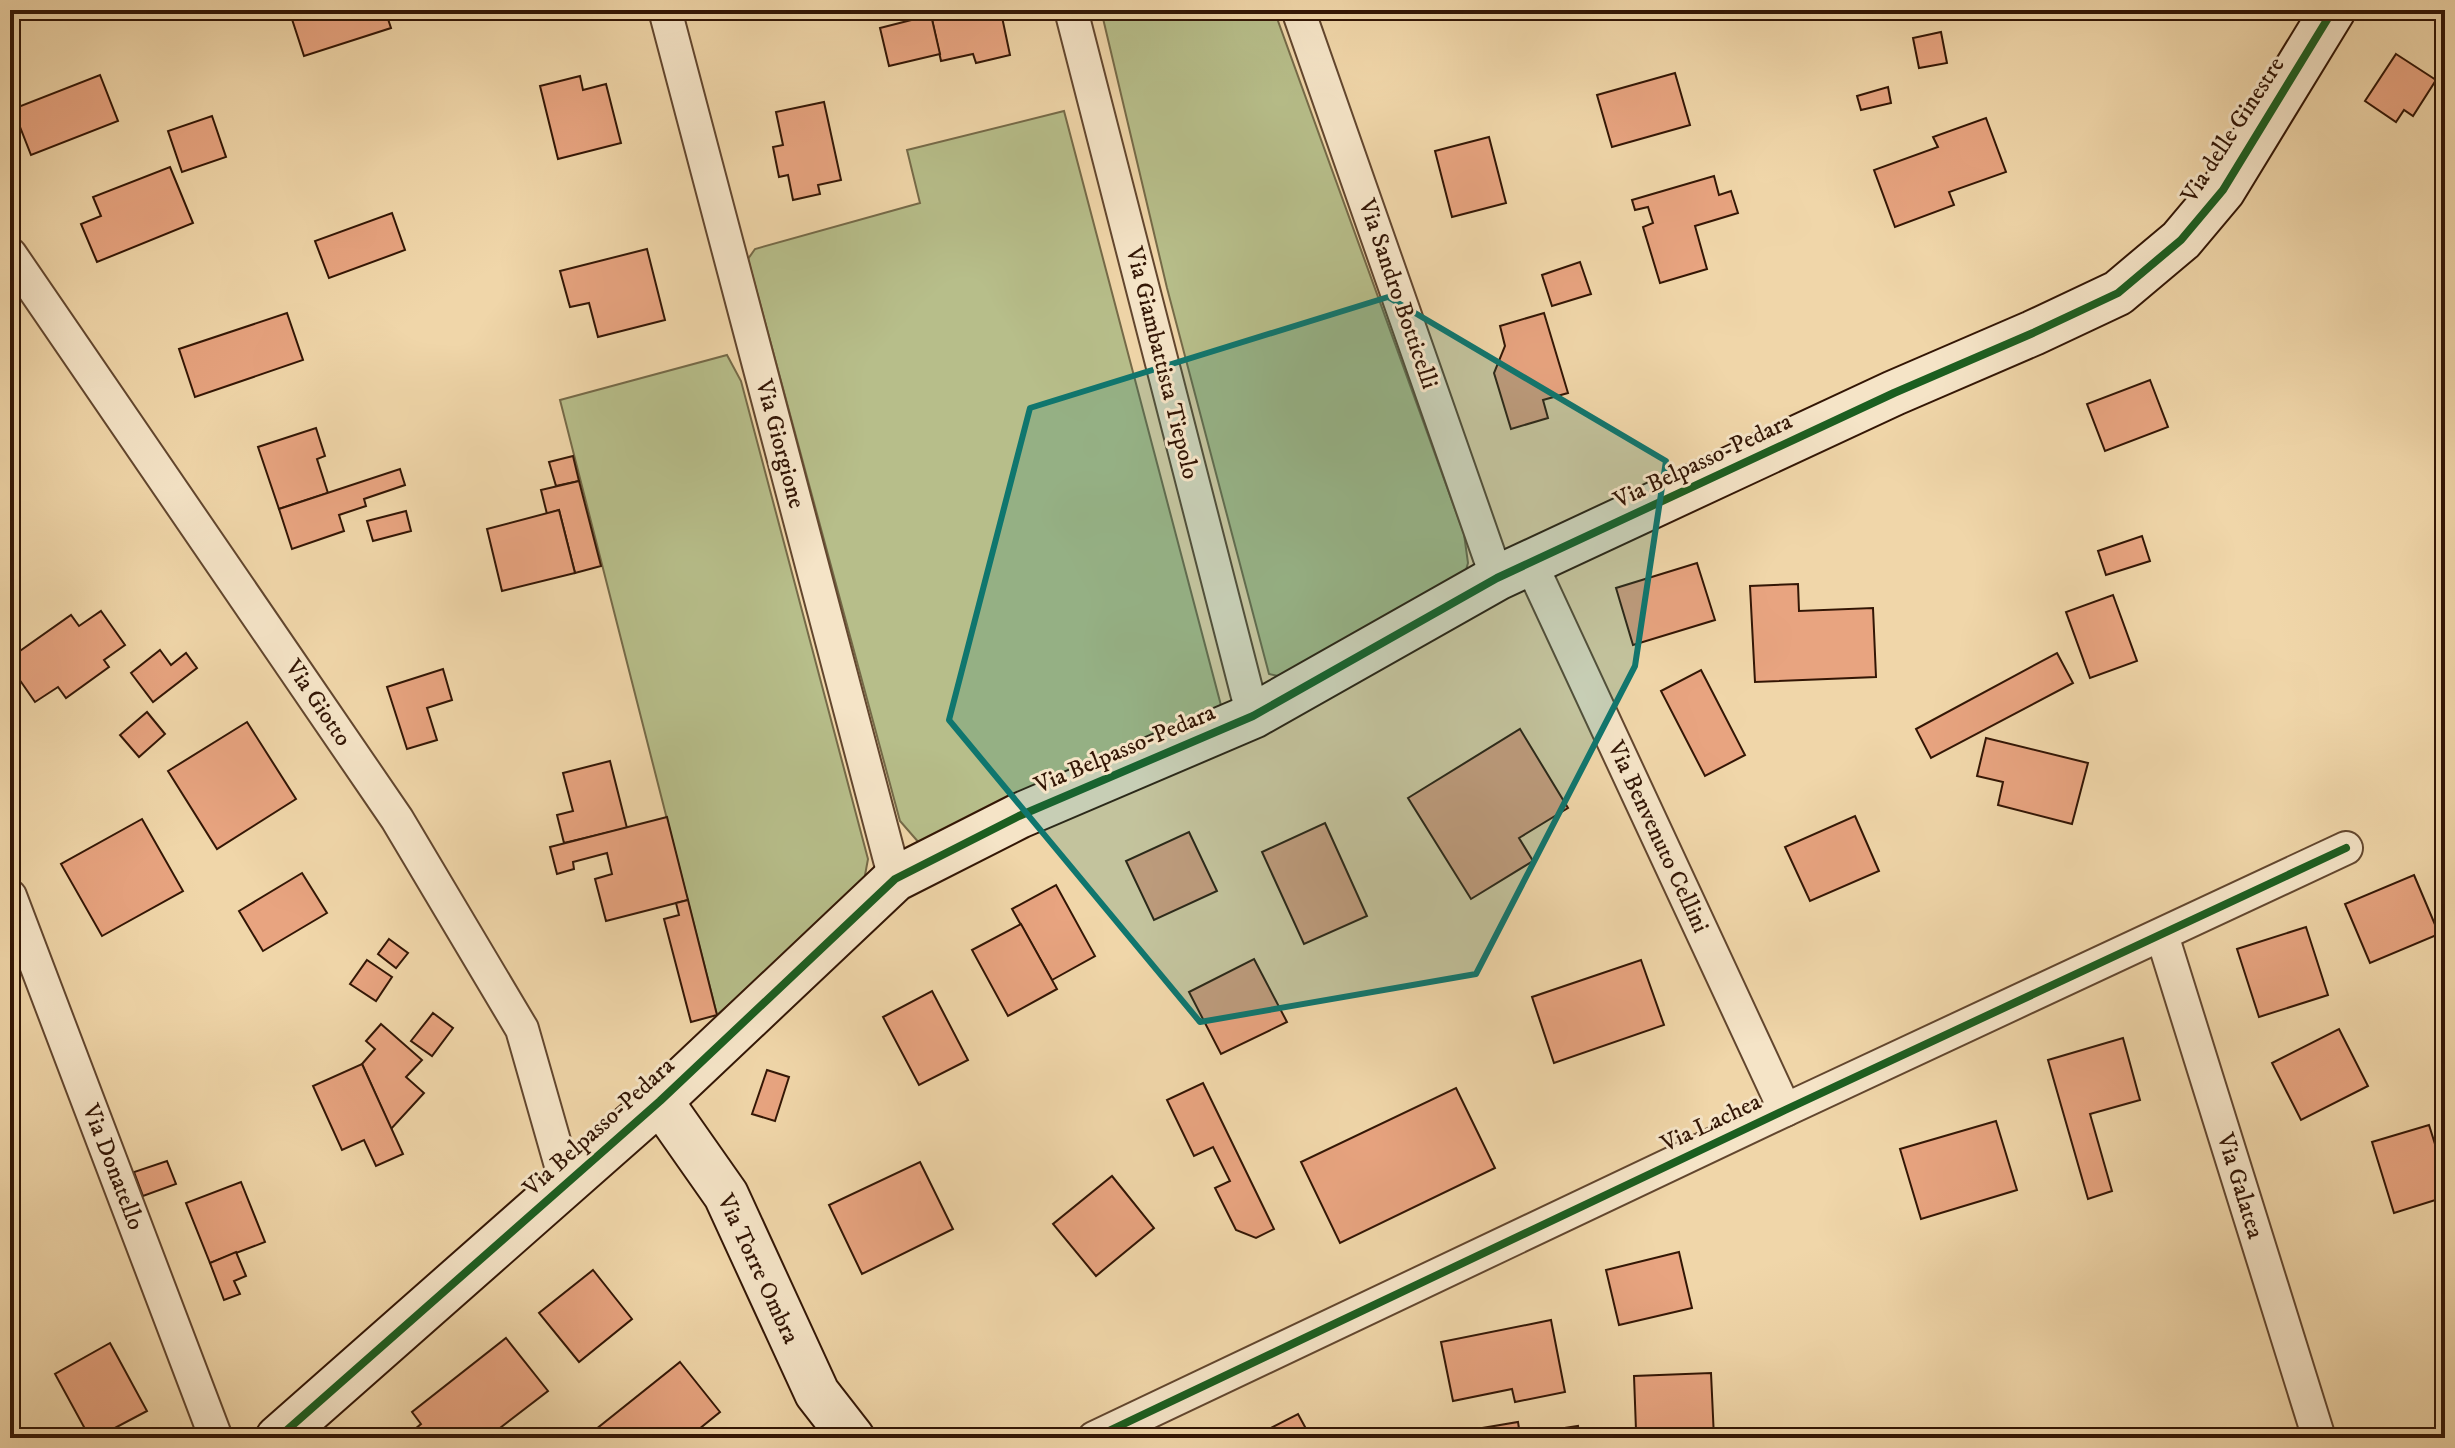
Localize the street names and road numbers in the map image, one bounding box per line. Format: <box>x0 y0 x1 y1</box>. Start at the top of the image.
street label: Via delle Ginestre <box>2174 51 2291 209</box>
street label: Via Sandro Botticelli <box>1351 194 1445 393</box>
street label: Via Giambattista Tiepolo <box>1118 243 1205 482</box>
street label: Via Giorgione <box>748 375 812 512</box>
street label: Via Belpasso-Pedara <box>1608 406 1798 516</box>
street label: Via Giotto <box>278 653 358 752</box>
street label: Via Belpasso-Pedara <box>1029 697 1221 801</box>
street label: Via Benvenuto Cellini <box>1600 735 1716 938</box>
street label: Via Belpasso-Pedara <box>516 1051 681 1204</box>
street label: Via Lachea <box>1655 1086 1767 1160</box>
street label: Via Donatello <box>75 1099 151 1234</box>
street label: Via Galatea <box>2209 1129 2270 1243</box>
street label: Via Torre Ombra <box>710 1188 806 1349</box>

